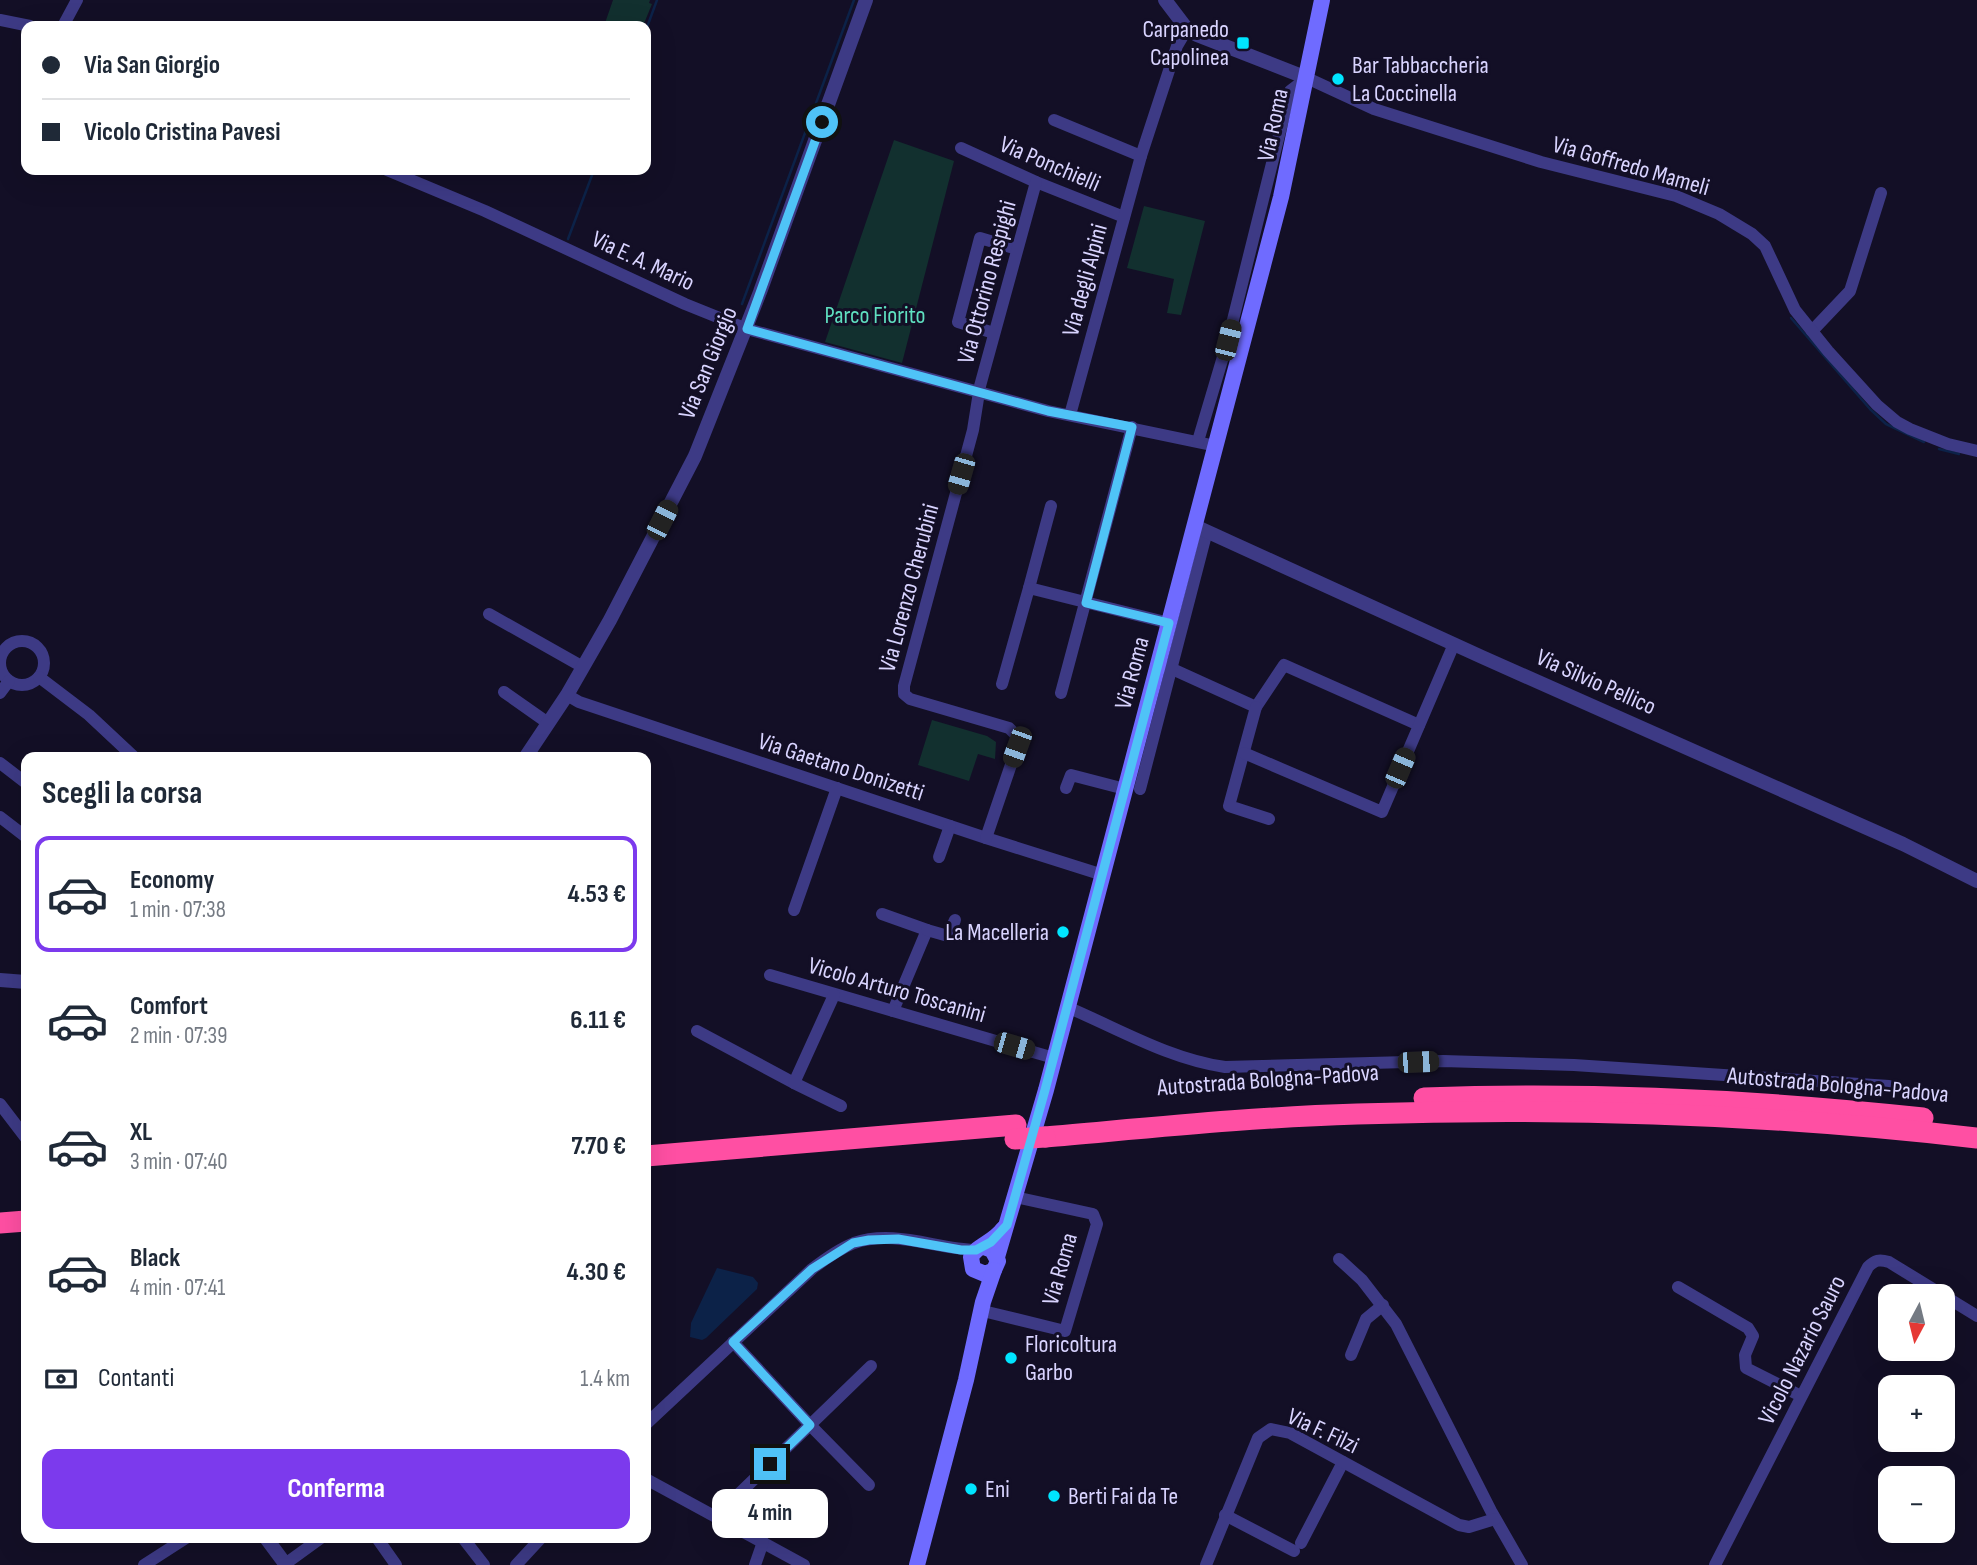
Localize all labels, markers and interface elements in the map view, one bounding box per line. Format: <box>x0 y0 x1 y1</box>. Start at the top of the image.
place label: Carpanedo Capolinea <box>1143 15 1229 72</box>
marker: Carpanedo Capolinea <box>1235 35 1251 51</box>
text: Via San Giorgio <box>84 50 220 81</box>
place label: Bar Tabbaccheria La Coccinella <box>1352 51 1489 108</box>
marker: Bar Tabbaccheria La Coccinella <box>1330 71 1346 87</box>
street label: Via Roma <box>1251 86 1295 164</box>
route start <box>806 106 838 138</box>
text: Vicolo Cristina Pavesi <box>84 117 281 148</box>
street label: Via Ponchielli <box>995 130 1105 198</box>
street label: Via Goffredo Mameli <box>1549 130 1713 202</box>
street label: Via Ottorino Respighi <box>951 197 1023 367</box>
street label: Via degli Alpini <box>1056 221 1114 339</box>
street label: Via E. A. Mario <box>587 225 699 297</box>
park label: Parco Fiorito <box>824 301 926 330</box>
street label: Via San Giorgio <box>672 303 744 423</box>
car <box>1213 317 1244 363</box>
car <box>946 451 977 497</box>
car <box>644 497 681 543</box>
street label: Via Lorenzo Cherubini <box>873 501 945 675</box>
street label: Via Roma <box>1108 634 1156 712</box>
street label: Via Silvio Pellico <box>1532 643 1660 721</box>
car <box>1000 724 1035 770</box>
street label: Via Gaetano Donizetti <box>754 726 928 808</box>
car <box>1383 745 1418 791</box>
text: Scegli la corsa <box>42 774 202 813</box>
icon: car <box>46 863 109 926</box>
text: Economy <box>130 865 214 896</box>
text: 4.53 € <box>568 879 626 910</box>
text: 1 min · 07:38 <box>130 896 226 924</box>
place label: La Macelleria <box>945 918 1049 947</box>
marker: La Macelleria <box>1055 924 1071 940</box>
street label: Vicolo Arturo Toscanini <box>805 951 989 1029</box>
icon: car <box>46 989 109 1052</box>
text: Comfort <box>130 991 208 1022</box>
text: 6.11 € <box>570 1005 626 1036</box>
text: 2 min · 07:39 <box>130 1022 227 1050</box>
car <box>991 1030 1038 1062</box>
car <box>1397 1051 1440 1073</box>
street label: Autostrada Bologna-Padova <box>1155 1058 1380 1102</box>
street label: Autostrada Bologna-Padova <box>1725 1061 1950 1109</box>
icon: car <box>46 1115 109 1178</box>
text: XL <box>130 1117 152 1148</box>
text: 7.70 € <box>571 1131 626 1162</box>
text: 3 min · 07:40 <box>130 1148 228 1176</box>
street label: Via Roma <box>1036 1230 1084 1308</box>
icon: car <box>46 1241 109 1304</box>
text: Black <box>130 1243 180 1274</box>
text: 4.30 € <box>567 1257 626 1288</box>
street label: Vicolo Nazario Sauro <box>1752 1271 1852 1429</box>
text: 4 min · 07:41 <box>130 1274 225 1302</box>
north arrow <box>1878 1284 1955 1362</box>
map controls <box>1878 1284 1955 1543</box>
place label: Floricoltura Garbo <box>1025 1330 1117 1387</box>
marker: Floricoltura Garbo <box>1003 1350 1019 1366</box>
icon: cash <box>42 1360 80 1398</box>
text: Contanti <box>98 1363 174 1394</box>
text: 1.4 km <box>580 1365 630 1393</box>
button: + <box>1878 1375 1955 1452</box>
street label: Via F. Filzi <box>1283 1402 1363 1460</box>
route end <box>754 1448 786 1480</box>
button: Conferma <box>42 1449 630 1529</box>
button: − <box>1878 1466 1955 1543</box>
place label: Eni <box>985 1475 1010 1504</box>
marker: Eni <box>963 1481 979 1497</box>
place label: Berti Fai da Te <box>1068 1482 1178 1511</box>
callout: 4 min <box>712 1488 828 1538</box>
marker: Berti Fai da Te <box>1046 1488 1062 1504</box>
text: 4 min <box>748 1499 792 1527</box>

